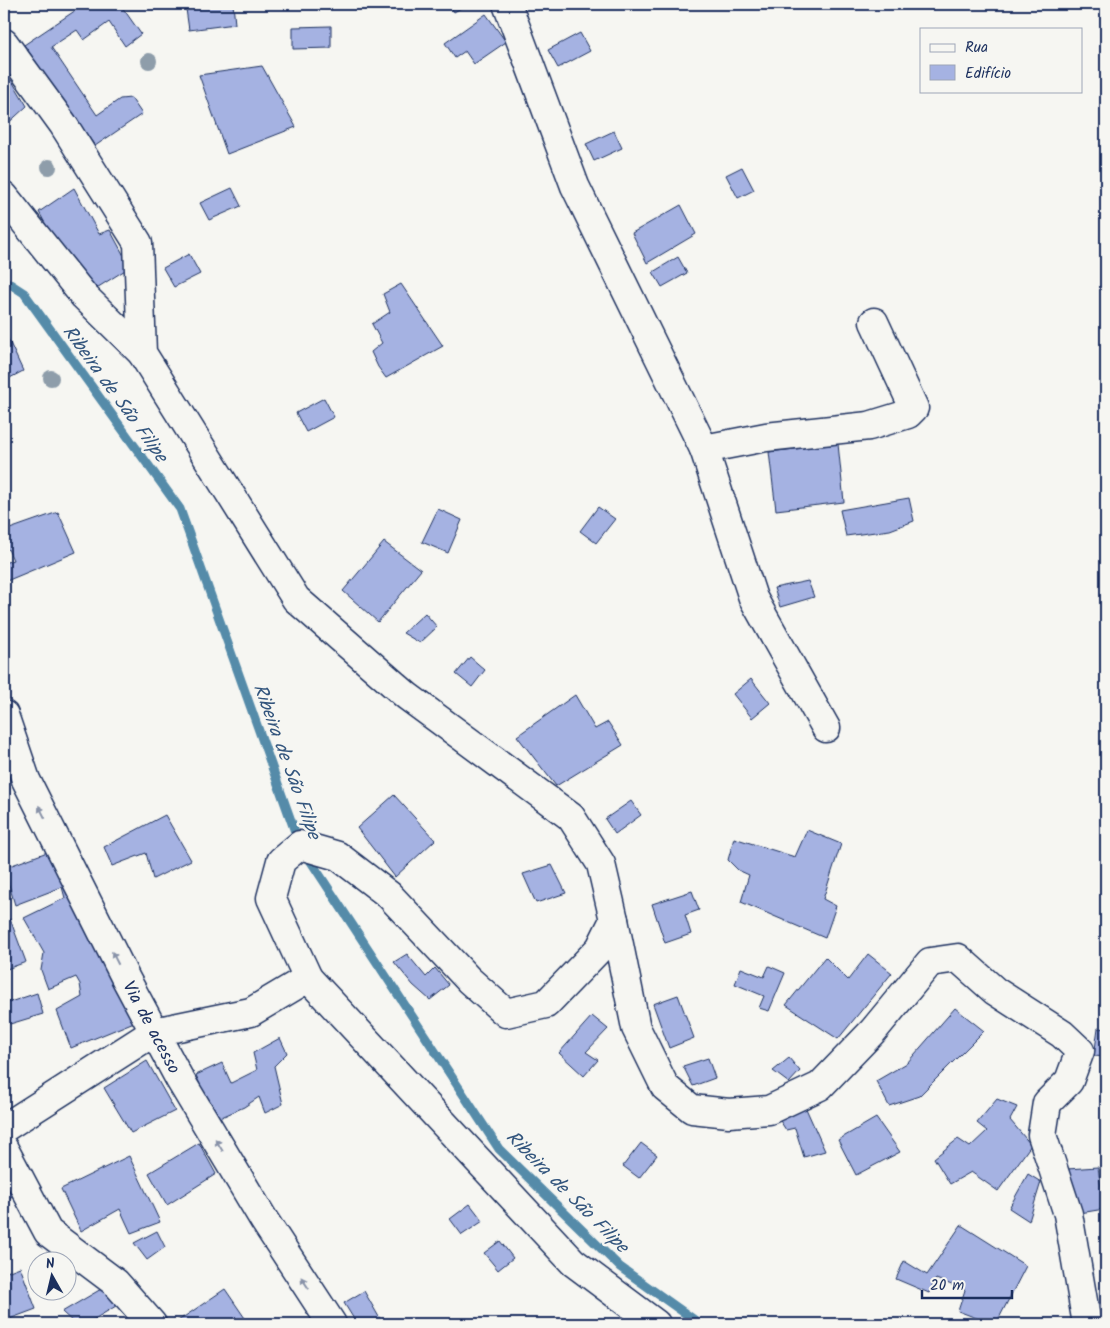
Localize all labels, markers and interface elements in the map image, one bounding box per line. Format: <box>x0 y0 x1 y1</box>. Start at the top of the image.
legend <box>920 28 1082 92</box>
text: Rua <box>965 36 988 60</box>
text: Edifício <box>965 62 1011 86</box>
water label: Ribeira de São Filipe <box>54 319 176 471</box>
water label: Ribeira de São Filipe <box>244 680 329 846</box>
one-way arrow <box>38 805 46 820</box>
one-way arrow <box>111 950 119 965</box>
street label: Via de acesso <box>114 976 187 1080</box>
water label: Ribeira de São Filipe <box>498 1124 637 1263</box>
one-way arrow <box>215 1139 224 1152</box>
north arrow <box>28 1250 78 1300</box>
text: N <box>44 1253 56 1276</box>
scale bar <box>922 1268 1012 1300</box>
text: 20 m <box>930 1274 964 1298</box>
one-way arrow <box>300 1277 310 1290</box>

